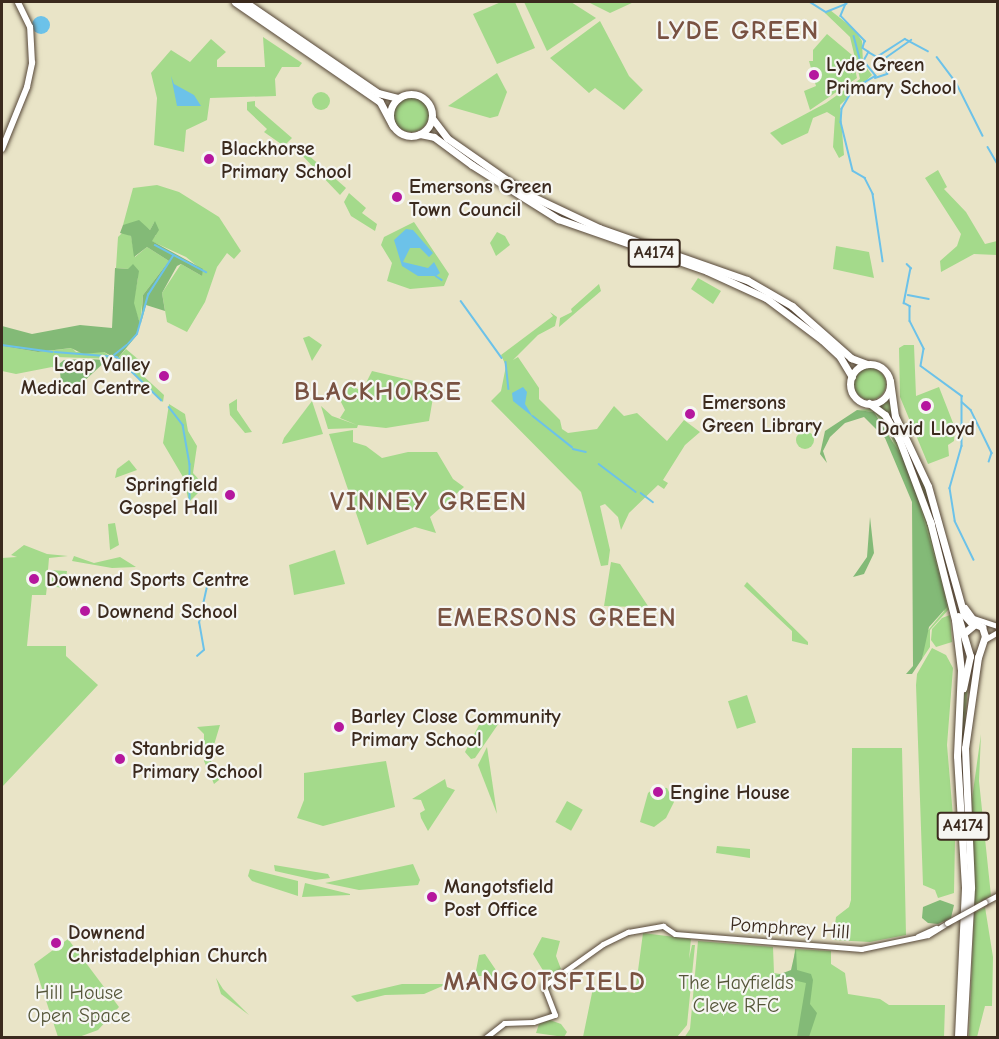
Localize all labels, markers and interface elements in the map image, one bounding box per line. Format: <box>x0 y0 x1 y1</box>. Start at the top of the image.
district label: LYDE GREEN <box>656 16 820 48</box>
place label: Lyde Green Primary School <box>826 52 957 99</box>
marker: Lyde Green Primary School <box>807 68 821 82</box>
place label: Blackhorse Primary School <box>221 136 352 183</box>
marker: Blackhorse Primary School <box>202 152 216 166</box>
place label: Emersons Green Town Council <box>409 174 552 221</box>
marker: Emersons Green Town Council <box>390 190 404 204</box>
road number: A4174 <box>627 238 681 268</box>
place label: Leap Valley Medical Centre <box>21 352 150 399</box>
marker: Leap Valley Medical Centre <box>155 367 173 385</box>
district label: BLACKHORSE <box>294 377 462 409</box>
place label: Emersons Green Library <box>702 390 822 437</box>
marker: David Lloyd <box>919 399 933 413</box>
marker: Emersons Green Library <box>683 407 697 421</box>
place label: David Lloyd <box>877 416 975 440</box>
place label: Springfield Gospel Hall <box>119 472 218 519</box>
district label: VINNEY GREEN <box>330 487 528 519</box>
marker: Springfield Gospel Hall <box>223 488 237 502</box>
place label: Downend Sports Centre <box>46 567 249 591</box>
marker: Downend Sports Centre <box>27 572 41 586</box>
place label: Downend School <box>97 599 238 623</box>
district label: EMERSONS GREEN <box>437 603 677 635</box>
marker: Downend School <box>78 604 92 618</box>
place label: Barley Close Community Primary School <box>351 704 561 751</box>
marker: Barley Close Community Primary School <box>332 720 346 734</box>
place label: Stanbridge Primary School <box>132 736 263 783</box>
marker: Stanbridge Primary School <box>113 752 127 766</box>
place label: Engine House <box>670 780 790 804</box>
marker: Engine House <box>651 785 665 799</box>
road number: A4174 <box>936 811 990 841</box>
place label: Mangotsfield Post Office <box>444 874 554 921</box>
marker: Mangotsfield Post Office <box>425 890 439 904</box>
street label: Pomphrey Hill <box>729 912 851 944</box>
place label: Downend Christadelphian Church <box>68 920 268 967</box>
marker: Downend Christadelphian Church <box>49 936 63 950</box>
district label: MANGOTSFIELD <box>444 967 646 999</box>
park label: The Hayfields Cleve RFC <box>678 971 794 1018</box>
park label: Hill House Open Space <box>28 980 130 1027</box>

